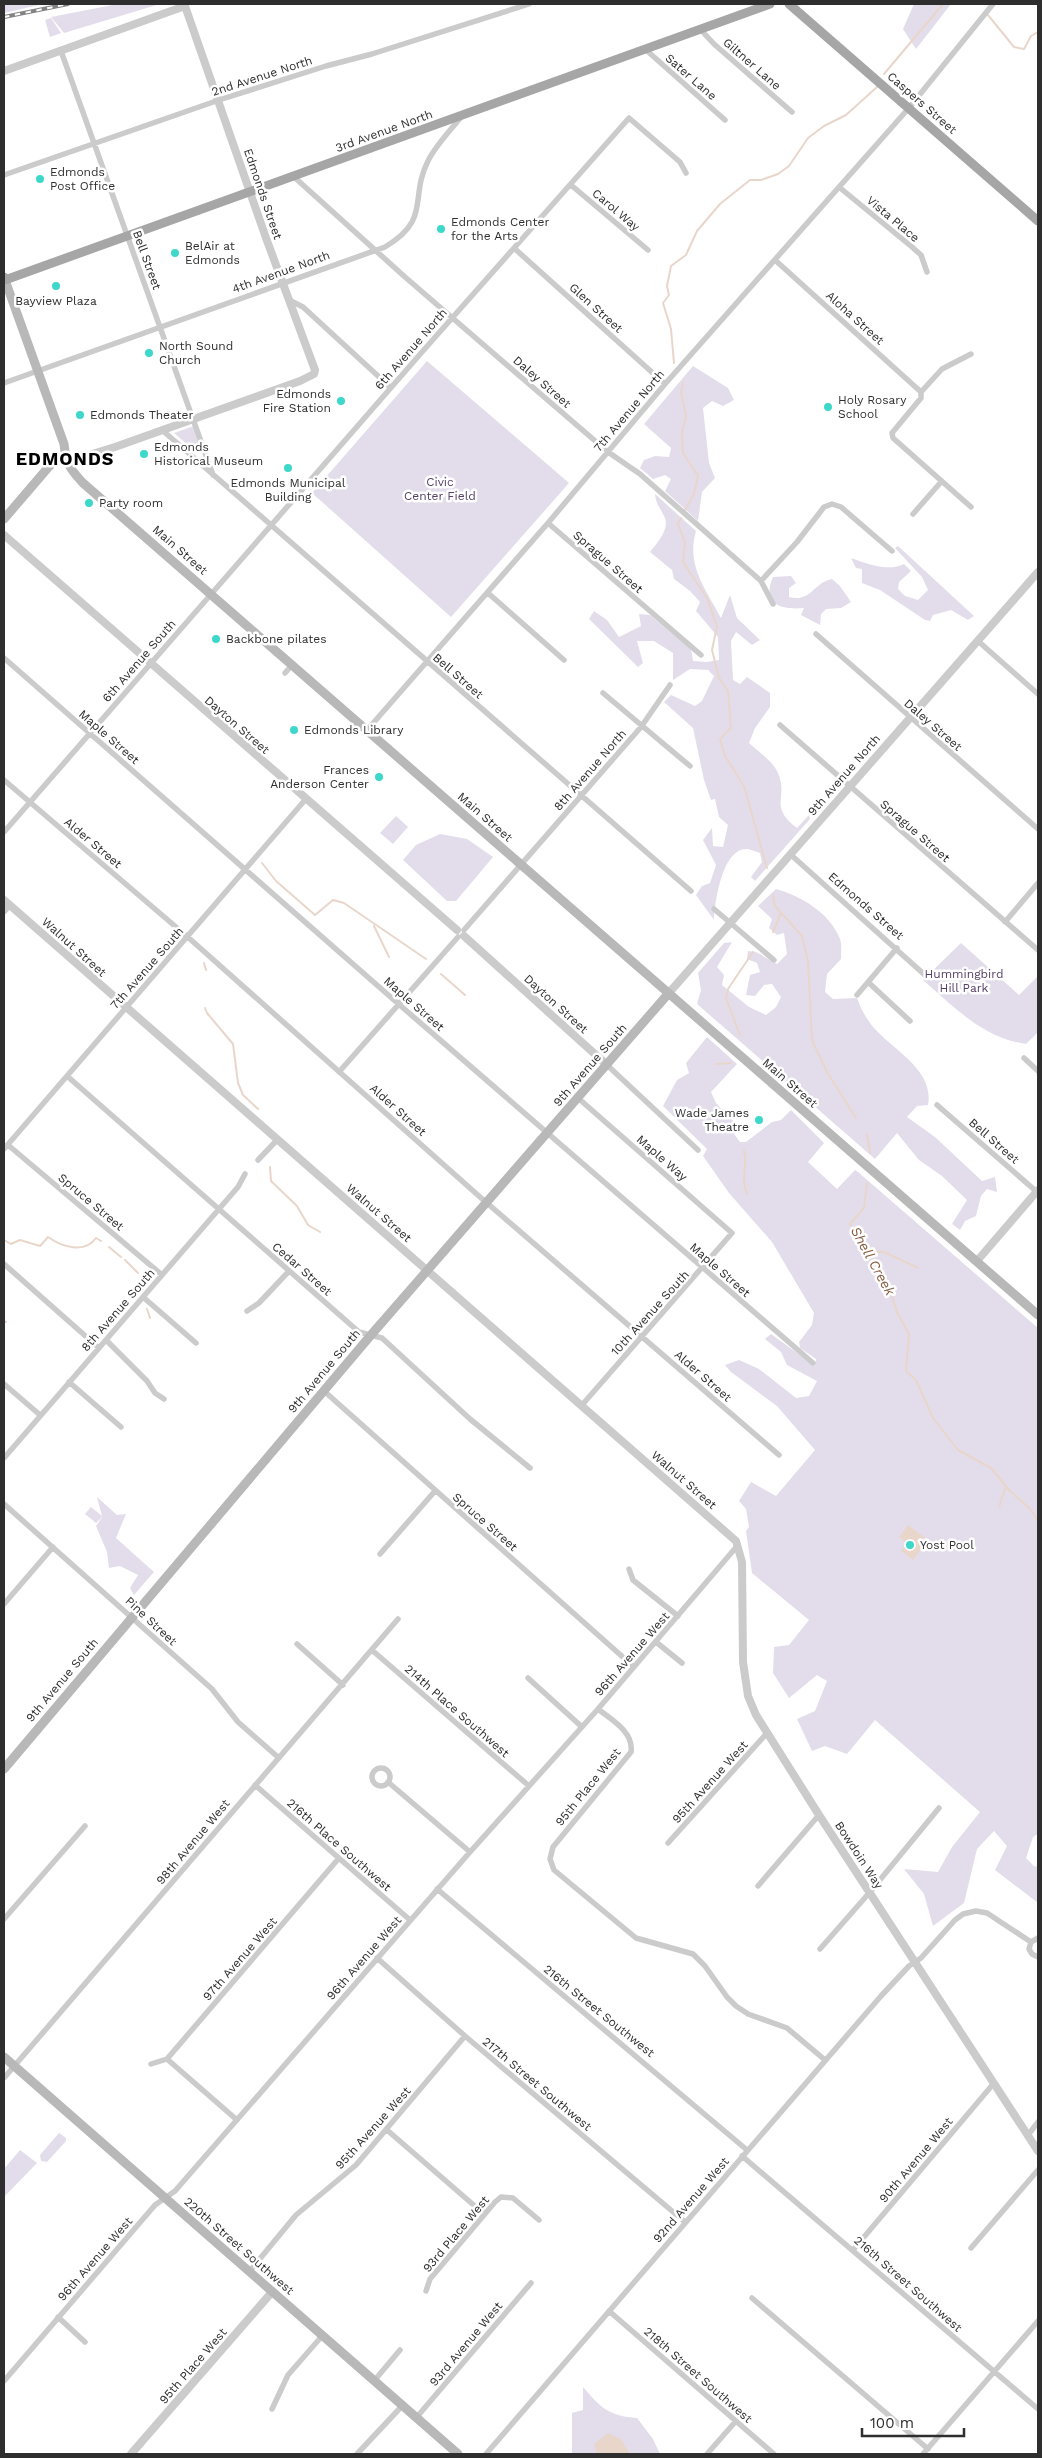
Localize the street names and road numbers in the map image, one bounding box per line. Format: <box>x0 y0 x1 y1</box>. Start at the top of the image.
street label: Giltner Lane <box>720 35 784 93</box>
street label: Sater Lane <box>663 51 719 103</box>
street label: 2nd Avenue North <box>210 53 314 99</box>
street label: Caspers Street <box>885 69 959 137</box>
street label: 3rd Avenue North <box>334 107 434 155</box>
street label: Edmonds Street <box>241 147 285 241</box>
street label: Carol Way <box>589 186 643 234</box>
street label: Vista Place <box>864 193 922 245</box>
street label: Bell Street <box>130 229 164 291</box>
street label: 4th Avenue North <box>230 248 332 296</box>
street label: Glen Street <box>566 280 626 336</box>
street label: Aloha Street <box>823 288 887 348</box>
street label: 6th Avenue North <box>372 306 450 392</box>
street label: Daley Street <box>510 353 574 411</box>
street label: 7th Avenue North <box>591 367 667 455</box>
street label: Main Street <box>150 522 210 578</box>
street label: Sprague Street <box>570 528 646 596</box>
street label: 6th Avenue South <box>99 617 179 705</box>
street label: Bell Street <box>430 650 486 702</box>
street label: Dayton Street <box>202 693 272 757</box>
street label: Daley Street <box>901 696 965 754</box>
street label: Maple Street <box>76 707 142 767</box>
street label: 8th Avenue North <box>551 727 629 813</box>
street label: 9th Avenue North <box>805 732 883 818</box>
street label: Main Street <box>455 789 515 845</box>
street label: Sprague Street <box>877 797 953 865</box>
street label: Alder Street <box>61 815 125 871</box>
street label: Edmonds Street <box>826 870 906 942</box>
street label: Walnut Street <box>39 914 109 980</box>
street label: 7th Avenue South <box>108 924 186 1012</box>
street label: Dayton Street <box>521 972 591 1036</box>
street label: Maple Street <box>381 974 447 1034</box>
street label: 9th Avenue South <box>550 1021 630 1109</box>
street label: Main Street <box>760 1055 820 1111</box>
street label: Alder Street <box>367 1081 429 1139</box>
street label: Bell Street <box>966 1115 1022 1167</box>
street label: Maple Way <box>634 1132 691 1184</box>
street label: Spruce Street <box>55 1170 127 1234</box>
street label: Walnut Street <box>344 1181 414 1245</box>
street label: Cedar Street <box>269 1239 335 1299</box>
street label: Maple Street <box>687 1240 753 1300</box>
street label: 8th Avenue South <box>78 1266 158 1354</box>
street label: 10th Avenue South <box>608 1268 692 1358</box>
street label: 9th Avenue South <box>285 1326 363 1416</box>
street label: Alder Street <box>672 1347 734 1405</box>
street label: Walnut Street <box>649 1448 719 1512</box>
street label: Spruce Street <box>450 1490 520 1554</box>
street label: Pine Street <box>122 1594 180 1648</box>
street label: 96th Avenue West <box>592 1609 672 1699</box>
street label: 9th Avenue South <box>23 1635 101 1725</box>
street label: 214th Place Southwest <box>402 1662 512 1760</box>
street label: 95th Avenue West <box>669 1738 751 1826</box>
street label: 95th Place West <box>552 1745 624 1829</box>
street label: 216th Place Southwest <box>284 1796 394 1894</box>
street label: 98th Avenue West <box>153 1797 233 1887</box>
street label: Bowdoin Way <box>832 1819 886 1892</box>
street label: 96th Avenue West <box>324 1913 404 2003</box>
street label: 97th Avenue West <box>200 1915 280 2003</box>
street label: 216th Street Southwest <box>541 1962 657 2060</box>
street label: 217th Street Southwest <box>480 2034 594 2134</box>
street label: 95th Avenue West <box>332 2084 414 2172</box>
street label: 90th Avenue West <box>876 2115 956 2205</box>
street label: 92nd Avenue West <box>650 2154 732 2246</box>
street label: 93rd Place West <box>420 2193 492 2275</box>
street label: 220th Street Southwest <box>181 2194 297 2298</box>
street label: 96th Avenue West <box>55 2214 135 2304</box>
street label: 216th Street Southwest <box>851 2233 965 2335</box>
street label: 93rd Avenue West <box>427 2299 505 2389</box>
street label: 218th Street Southwest <box>641 2324 755 2426</box>
street label: 95th Place West <box>156 2325 230 2407</box>

